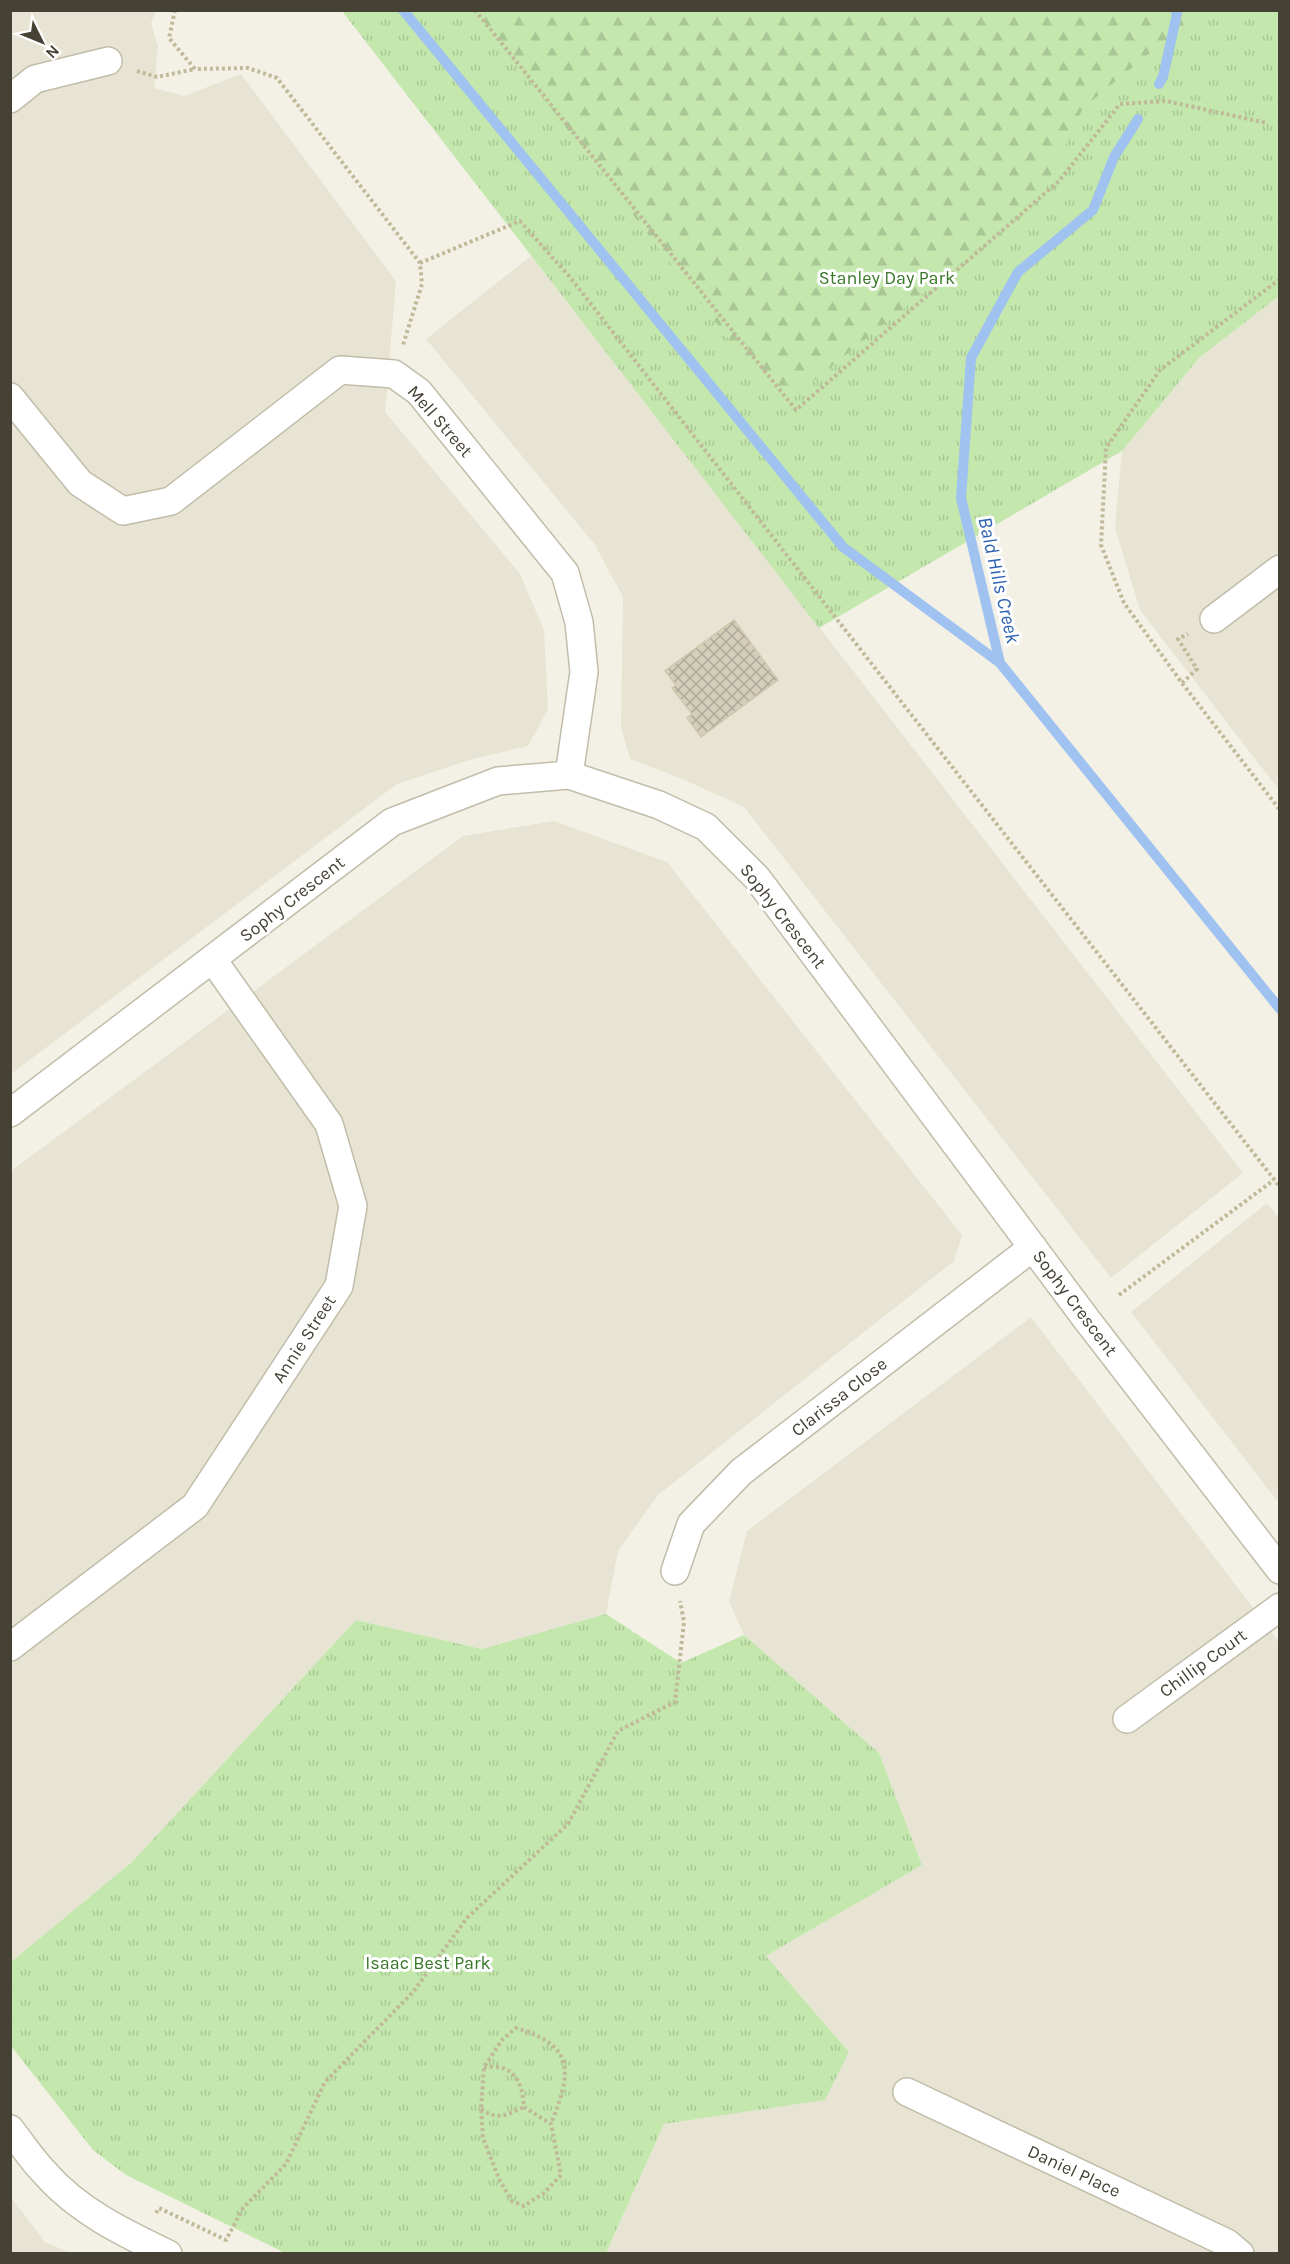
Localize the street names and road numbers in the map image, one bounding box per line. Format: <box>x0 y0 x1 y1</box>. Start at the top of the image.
street label: Mell Street <box>403 380 477 462</box>
street label: Sophy Crescent <box>235 851 349 947</box>
street label: Sophy Crescent <box>735 859 831 973</box>
street label: Sophy Crescent <box>1028 1246 1122 1361</box>
street label: Annie Street <box>267 1291 341 1387</box>
street label: Clarissa Close <box>787 1353 891 1441</box>
street label: Chillip Court <box>1155 1624 1251 1702</box>
street label: Daniel Place <box>1024 2140 1124 2202</box>

